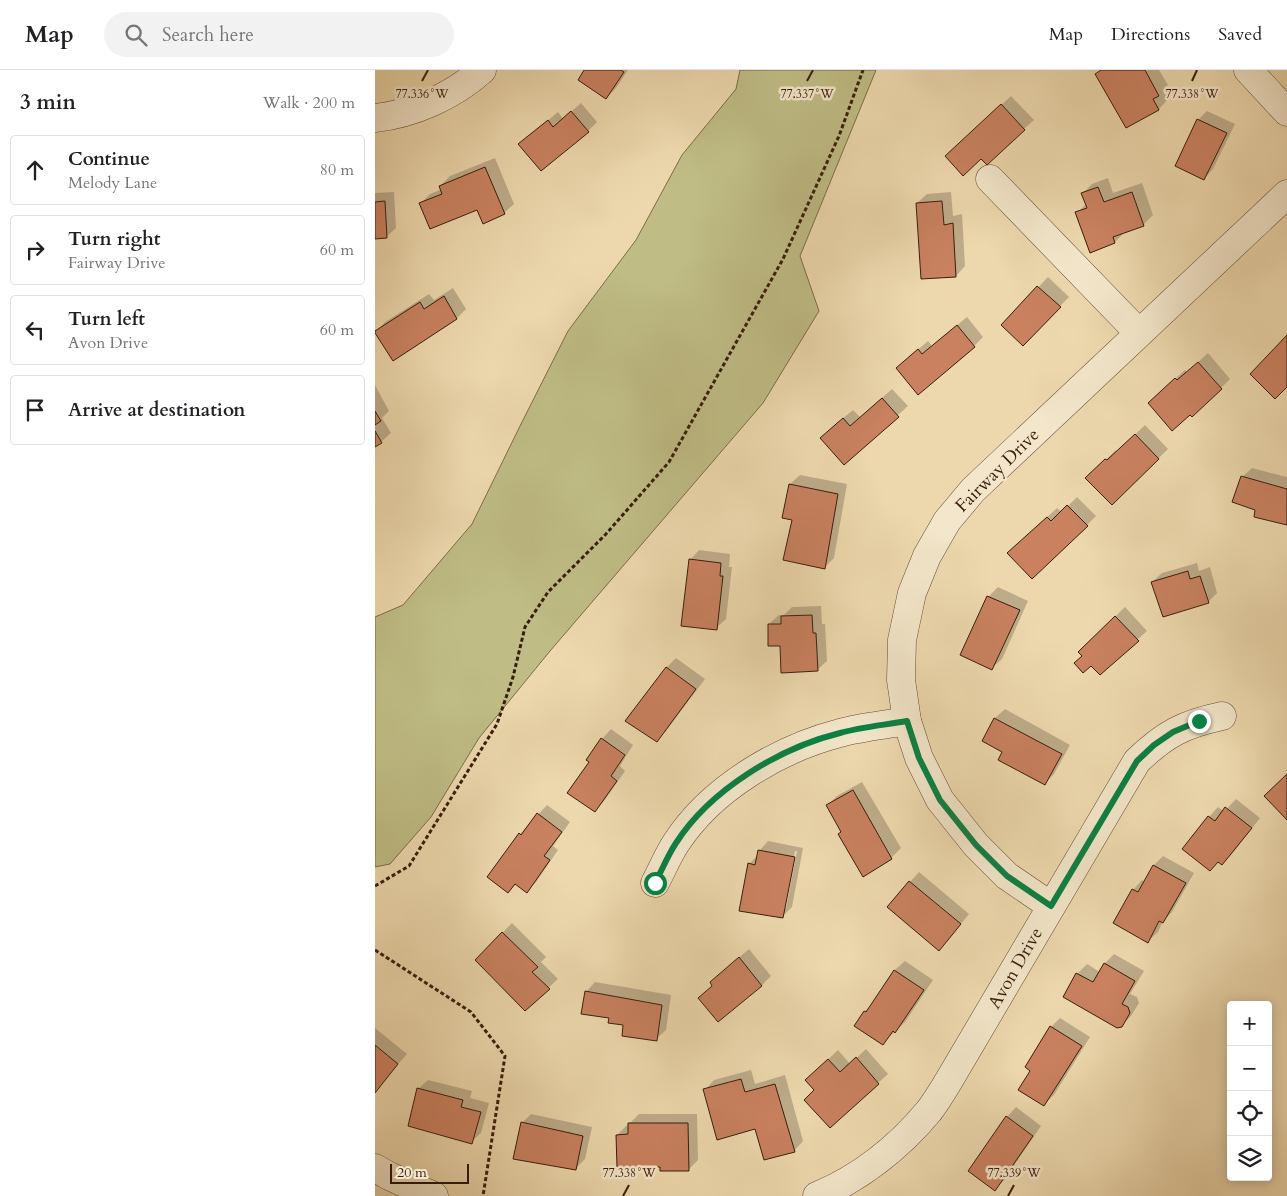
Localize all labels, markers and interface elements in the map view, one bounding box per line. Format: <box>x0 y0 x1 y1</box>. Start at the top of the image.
search box <box>104 12 454 57</box>
text: Map <box>25 18 74 51</box>
icon: search <box>122 21 150 49</box>
text: Search here <box>162 22 254 48</box>
text: Map <box>1049 22 1083 47</box>
text: Directions <box>1111 22 1190 47</box>
text: Saved <box>1218 22 1262 47</box>
text: 77.336°W <box>395 86 449 102</box>
text: 77.337°W <box>780 86 834 102</box>
text: 77.338°W <box>1165 86 1219 102</box>
text: 3 min <box>20 88 76 117</box>
text: Walk · 200 m <box>263 92 355 114</box>
text: Continue <box>68 146 150 172</box>
icon: ahead <box>21 156 49 184</box>
text: 80 m <box>320 159 354 181</box>
text: Melody Lane <box>68 172 157 194</box>
text: Turn right <box>68 226 160 252</box>
icon: right <box>21 236 49 264</box>
text: 60 m <box>320 239 354 261</box>
text: Fairway Drive <box>68 252 166 274</box>
text: Turn left <box>68 306 145 332</box>
icon: left <box>21 316 49 344</box>
text: 60 m <box>320 319 354 341</box>
text: Avon Drive <box>68 332 148 354</box>
icon: arrive <box>21 396 49 424</box>
text: Arrive at destination <box>68 397 245 423</box>
street label: Fairway Drive <box>950 423 1045 518</box>
route end <box>1188 710 1211 733</box>
route start <box>644 872 667 895</box>
street label: Avon Drive <box>982 923 1049 1014</box>
map controls <box>1227 1001 1272 1181</box>
button: + <box>1227 1001 1272 1046</box>
button: − <box>1227 1046 1272 1091</box>
button: locate <box>1227 1091 1272 1136</box>
button: layers <box>1227 1136 1272 1181</box>
scale bar <box>390 1161 469 1184</box>
text: 20 m <box>397 1163 427 1182</box>
text: 77.338°W <box>602 1165 656 1181</box>
text: 77.339°W <box>987 1165 1041 1181</box>

